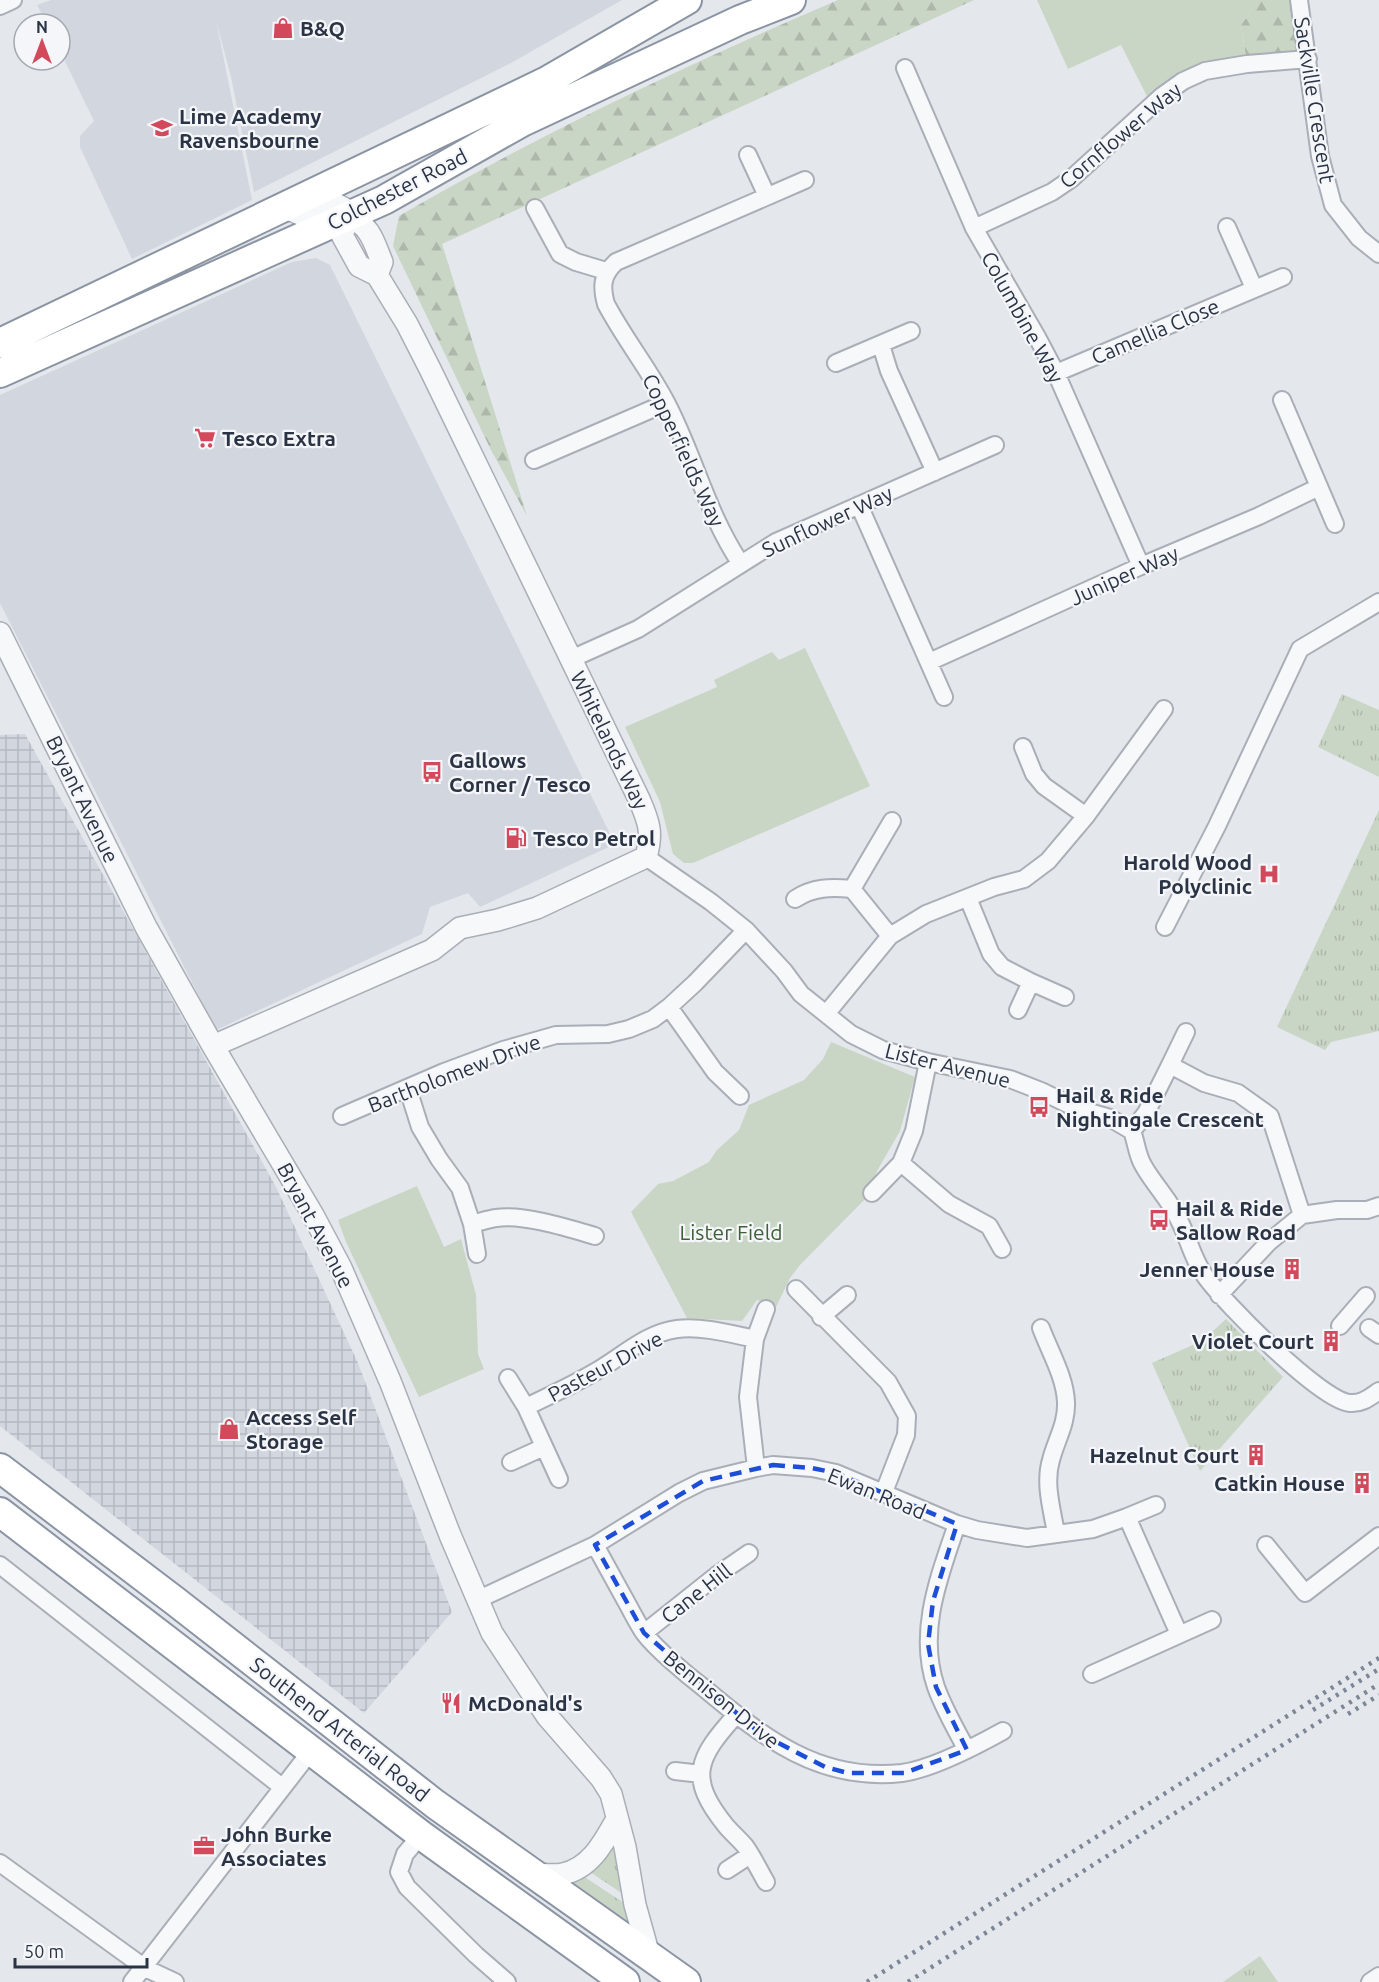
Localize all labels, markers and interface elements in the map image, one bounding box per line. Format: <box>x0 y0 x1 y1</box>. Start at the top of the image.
north arrow <box>12 12 72 72</box>
street label: Sackville Crescent <box>1290 15 1340 185</box>
shop icon: B&Q <box>271 16 295 40</box>
place label: B&Q <box>300 16 345 40</box>
text: N <box>36 18 48 36</box>
street label: Cornflower Way <box>1054 77 1186 193</box>
place label: Lime Academy Ravensbourne <box>179 104 321 152</box>
school or university icon: Lime Academy Ravensbourne <box>150 116 174 140</box>
street label: Colchester Road <box>323 143 471 235</box>
street label: Columbine Way <box>977 247 1069 387</box>
street label: Camellia Close <box>1087 293 1223 369</box>
street label: Copperfields Way <box>638 370 730 530</box>
supermarket icon: Tesco Extra <box>193 426 217 450</box>
place label: Tesco Extra <box>222 426 336 450</box>
street label: Sunflower Way <box>758 480 896 562</box>
street label: Juniper Way <box>1066 540 1182 610</box>
street label: Whitelands Way <box>566 667 654 813</box>
street label: Bryant Avenue <box>42 732 124 866</box>
place label: Gallows Corner / Tesco <box>449 748 591 796</box>
bus stop icon: Gallows Corner / Tesco <box>420 760 444 784</box>
fuel station icon: Tesco Petrol <box>504 826 528 850</box>
place label: Tesco Petrol <box>533 826 655 850</box>
place label: Harold Wood Polyclinic <box>1123 850 1252 898</box>
hospital icon: Harold Wood Polyclinic <box>1257 862 1281 886</box>
street label: Bartholomew Drive <box>364 1029 544 1117</box>
street label: Lister Avenue <box>883 1038 1013 1092</box>
place label: Hail & Ride Nightingale Crescent <box>1056 1083 1264 1131</box>
bus stop icon: Hail & Ride Nightingale Crescent <box>1027 1095 1051 1119</box>
street label: Bryant Avenue <box>273 1158 359 1292</box>
place label: Hail & Ride Sallow Road <box>1176 1196 1296 1244</box>
bus stop icon: Hail & Ride Sallow Road <box>1147 1208 1171 1232</box>
park label: Lister Field <box>679 1220 783 1244</box>
place label: Jenner House <box>1140 1257 1275 1281</box>
building icon: Jenner House <box>1280 1257 1304 1281</box>
street label: Pasteur Drive <box>544 1326 666 1406</box>
place label: Violet Court <box>1192 1329 1314 1353</box>
building icon: Violet Court <box>1319 1329 1343 1353</box>
place label: Access Self Storage <box>246 1405 357 1453</box>
shop icon: Access Self Storage <box>217 1417 241 1441</box>
place label: Hazelnut Court <box>1089 1443 1239 1467</box>
building icon: Hazelnut Court <box>1244 1443 1268 1467</box>
street label: Ewan Road <box>824 1462 930 1524</box>
place label: Catkin House <box>1214 1471 1345 1495</box>
building icon: Catkin House <box>1350 1471 1374 1495</box>
street label: Cane Hill <box>656 1558 736 1628</box>
street label: Bennison Drive <box>659 1645 785 1753</box>
street label: Southend Arterial Road <box>246 1652 434 1806</box>
restaurant icon: McDonald's <box>439 1691 463 1715</box>
place label: McDonald's <box>468 1691 583 1715</box>
place label: John Burke Associates <box>221 1822 332 1870</box>
office icon: John Burke Associates <box>192 1834 216 1858</box>
scale bar <box>15 1931 147 1969</box>
text: 50 m <box>24 1941 64 1961</box>

